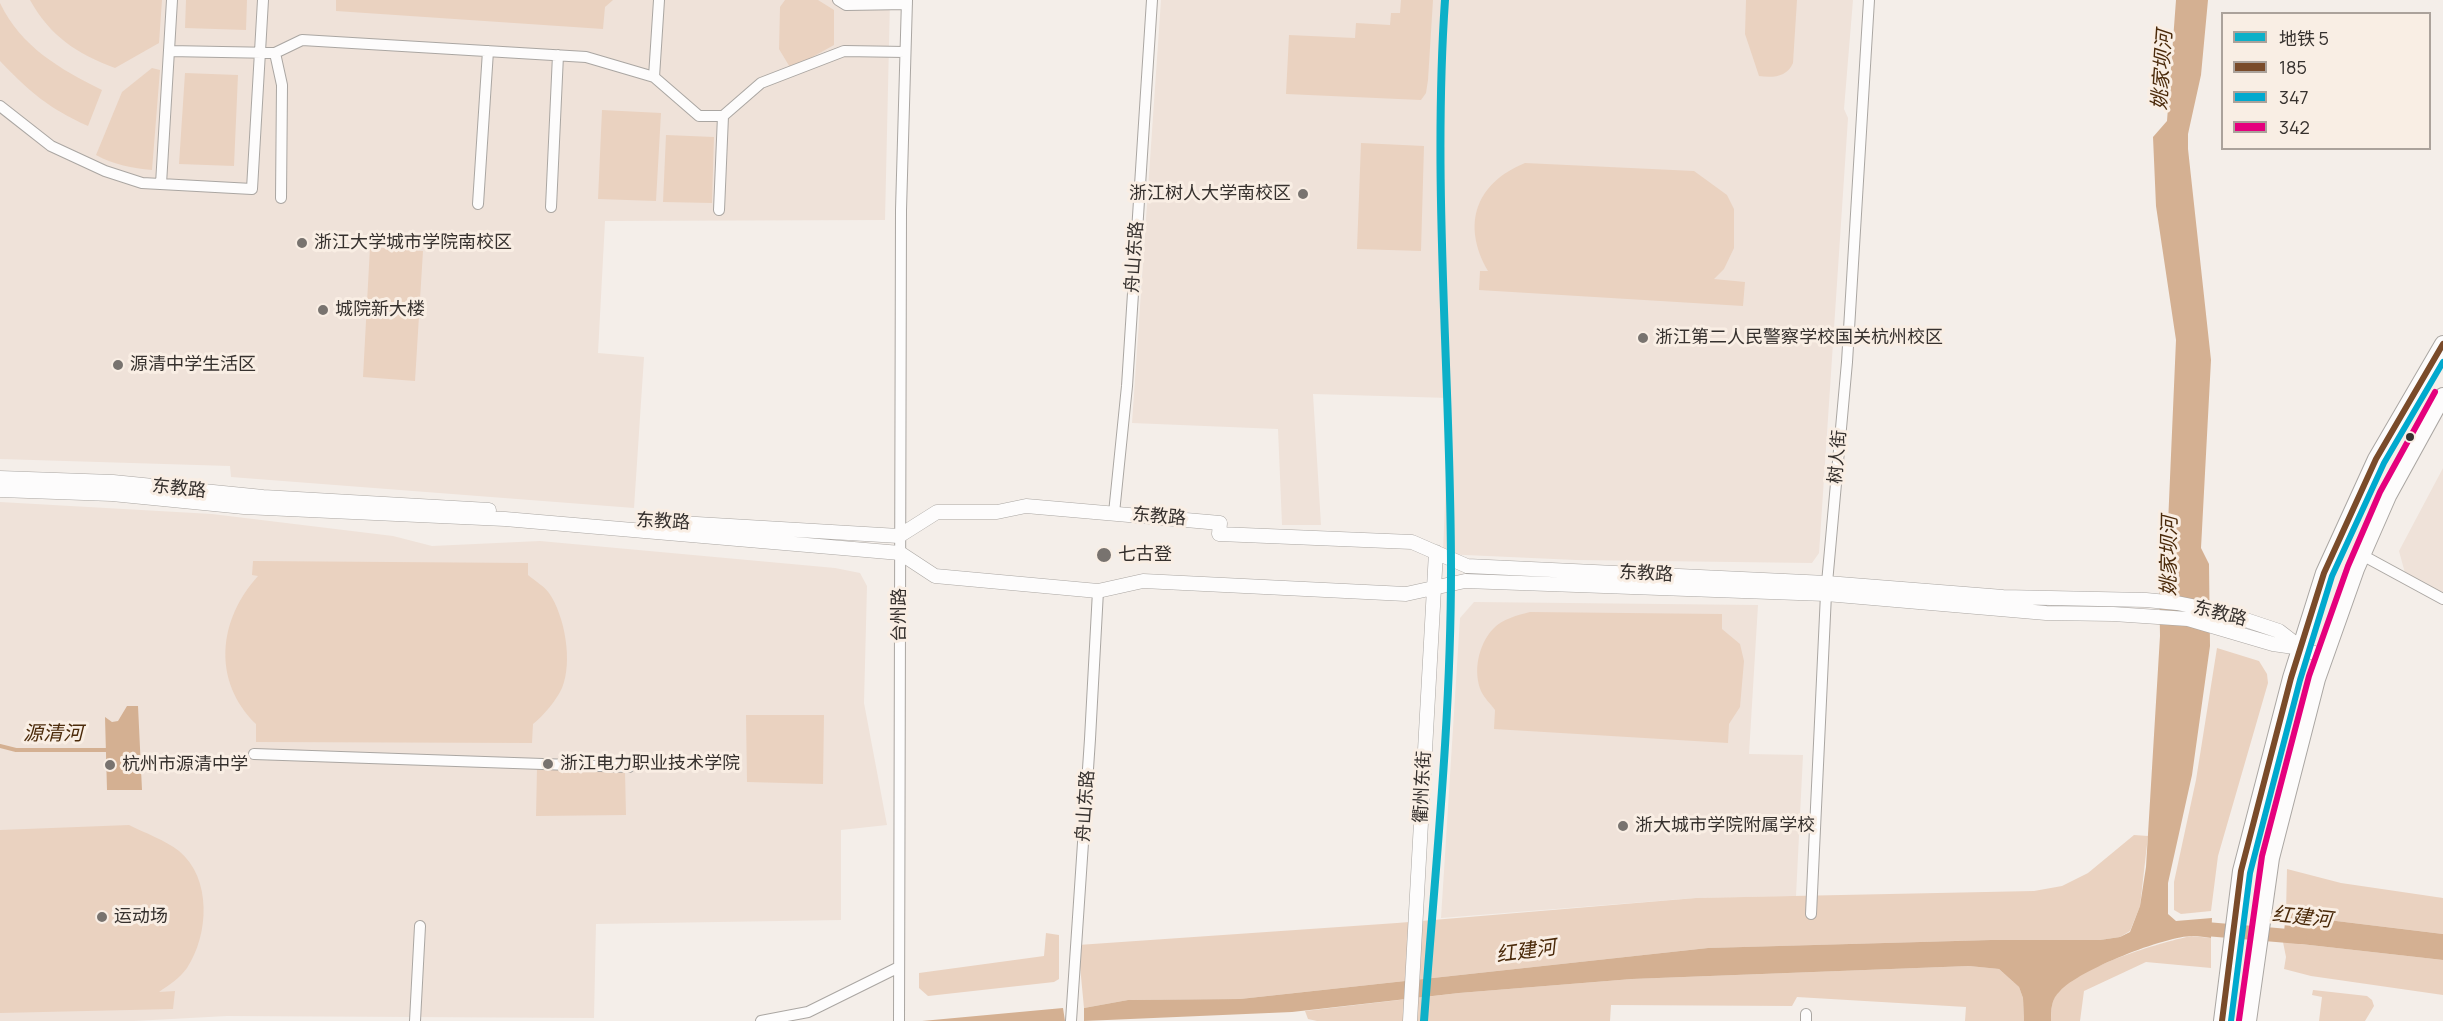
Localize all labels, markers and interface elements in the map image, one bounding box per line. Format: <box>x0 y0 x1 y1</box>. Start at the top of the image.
legend <box>2221 12 2431 150</box>
text: 地铁 5 <box>2279 26 2329 50</box>
water label: 姚家坝河 <box>2148 29 2178 111</box>
text: 185 <box>2279 55 2307 79</box>
text: 347 <box>2279 85 2309 109</box>
text: 342 <box>2279 115 2310 139</box>
place label: 浙江树人大学南校区 <box>1129 183 1291 205</box>
marker: 浙江树人大学南校区 <box>1296 187 1310 201</box>
street label: 舟山东路 <box>1122 220 1148 294</box>
place label: 浙江大学城市学院南校区 <box>314 232 512 254</box>
marker: 浙江大学城市学院南校区 <box>295 236 309 250</box>
place label: 城院新大楼 <box>335 299 425 321</box>
marker: 城院新大楼 <box>316 303 330 317</box>
place label: 浙江第二人民警察学校国关杭州校区 <box>1655 327 1943 349</box>
marker: 浙江第二人民警察学校国关杭州校区 <box>1636 331 1650 345</box>
place label: 源清中学生活区 <box>130 354 256 376</box>
marker: 源清中学生活区 <box>111 358 125 372</box>
street label: 树人街 <box>1825 429 1851 485</box>
unlabelled marker <box>2404 431 2416 443</box>
street label: 东教路 <box>151 475 207 503</box>
street label: 东教路 <box>1131 504 1187 530</box>
street label: 东教路 <box>635 510 691 534</box>
water label: 姚家坝河 <box>2157 516 2183 596</box>
place label: 七古登 <box>1118 544 1172 566</box>
marker: 七古登 <box>1095 546 1113 564</box>
street label: 东教路 <box>1618 562 1674 586</box>
street label: 台州路 <box>889 588 911 642</box>
street label: 东教路 <box>2191 597 2249 631</box>
water label: 源清河 <box>23 722 83 746</box>
street label: 衢州东街 <box>1410 750 1436 824</box>
place label: 浙江电力职业技术学院 <box>560 753 740 775</box>
place label: 杭州市源清中学 <box>122 754 248 776</box>
marker: 浙江电力职业技术学院 <box>541 757 555 771</box>
marker: 杭州市源清中学 <box>103 758 117 772</box>
street label: 舟山东路 <box>1073 769 1099 843</box>
place label: 浙大城市学院附属学校 <box>1635 815 1815 837</box>
marker: 浙大城市学院附属学校 <box>1616 819 1630 833</box>
water label: 红建河 <box>2271 903 2333 933</box>
place label: 运动场 <box>114 906 168 928</box>
marker: 运动场 <box>95 910 109 924</box>
water label: 红建河 <box>1495 936 1557 968</box>

